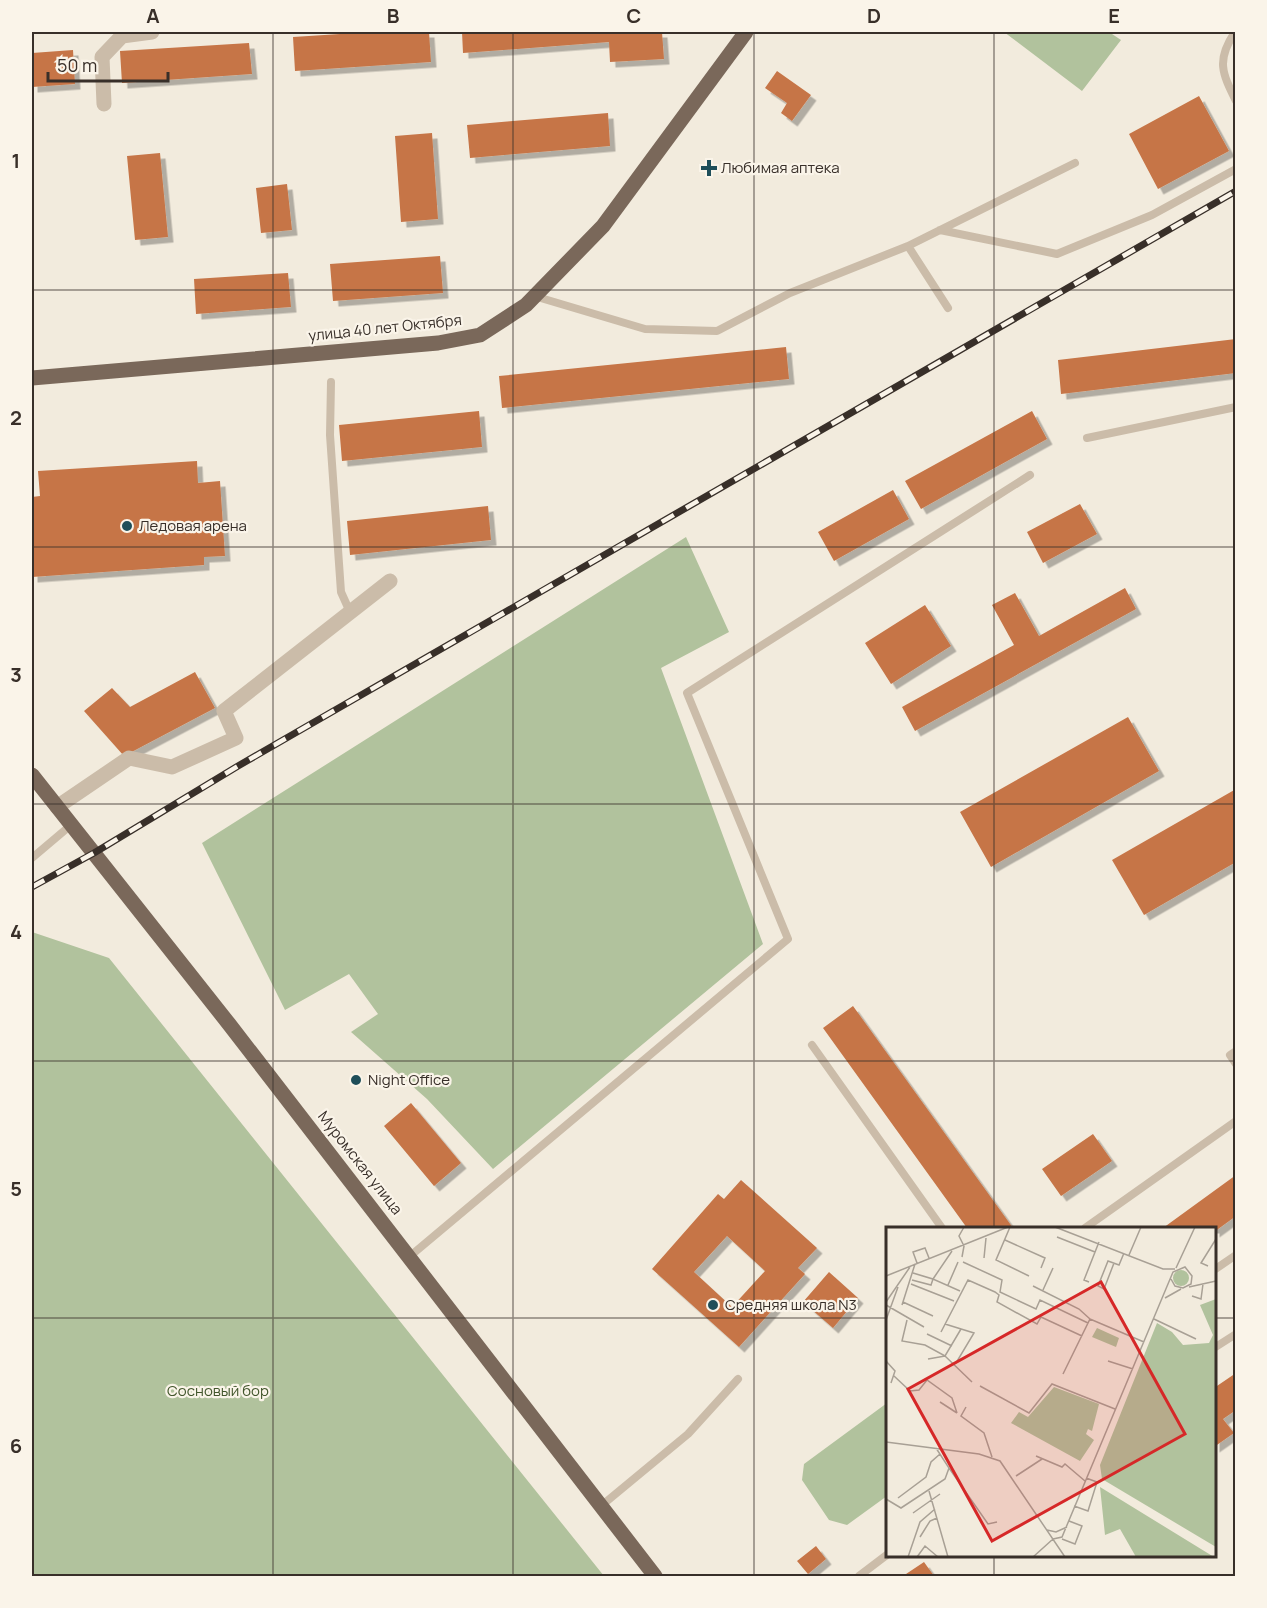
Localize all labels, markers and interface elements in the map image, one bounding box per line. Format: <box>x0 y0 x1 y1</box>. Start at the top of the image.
text: A <box>146 2 160 29</box>
text: B <box>387 2 400 29</box>
text: C <box>627 2 641 29</box>
text: D <box>867 2 881 29</box>
text: E <box>1108 2 1120 29</box>
scale bar <box>48 45 168 83</box>
text: 50 m <box>57 53 97 77</box>
text: 1 <box>12 147 20 174</box>
place label: Любимая аптека <box>721 157 840 178</box>
marker: Любимая аптека <box>702 161 716 175</box>
street label: улица 40 лет Октября <box>307 309 463 346</box>
text: 2 <box>10 404 22 431</box>
place label: Ледовая арена <box>139 515 247 536</box>
marker: Ледовая арена <box>120 519 134 533</box>
text: 3 <box>10 661 22 688</box>
text: 4 <box>10 918 22 945</box>
place label: Night Office <box>368 1069 450 1090</box>
marker: Night Office <box>349 1073 363 1087</box>
street label: Муромская улица <box>313 1106 408 1219</box>
text: 5 <box>10 1175 22 1202</box>
inset map <box>886 1227 1216 1557</box>
place label: Средняя школа N3 <box>725 1294 857 1315</box>
marker: Средняя школа N3 <box>706 1298 720 1312</box>
park label: Сосновый бор <box>167 1380 269 1401</box>
text: 6 <box>10 1432 22 1459</box>

